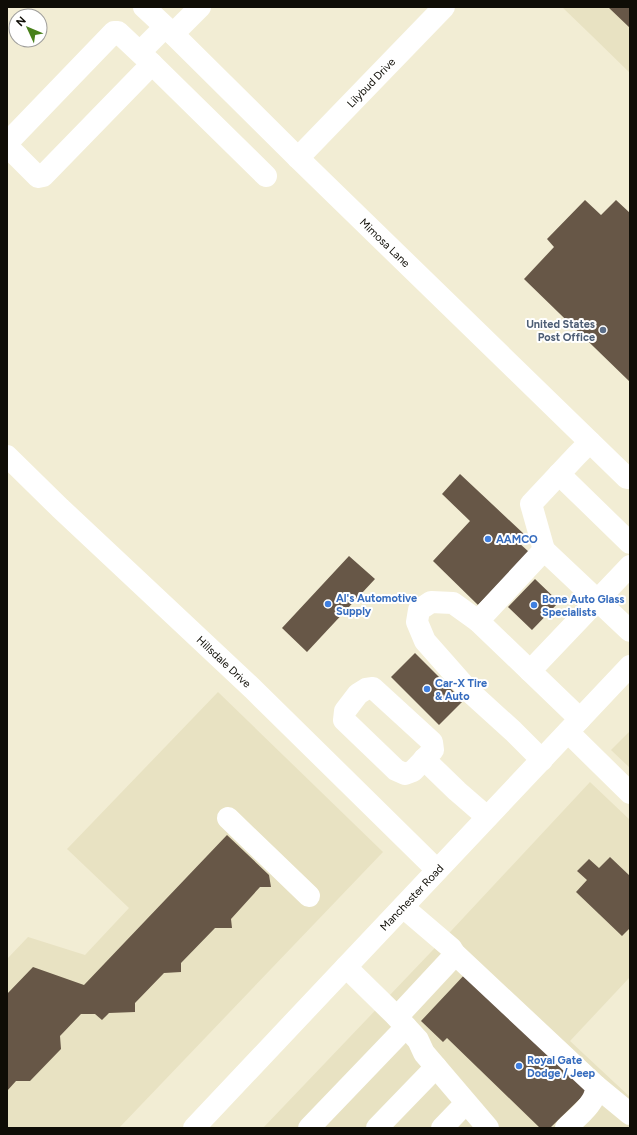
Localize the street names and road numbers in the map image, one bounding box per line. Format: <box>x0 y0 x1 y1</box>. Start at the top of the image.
street label: Lilybud Drive <box>345 55 398 110</box>
street label: Mimosa Lane <box>357 216 412 270</box>
street label: Hillsdale Drive <box>194 634 253 691</box>
street label: Manchester Road <box>378 862 446 934</box>

